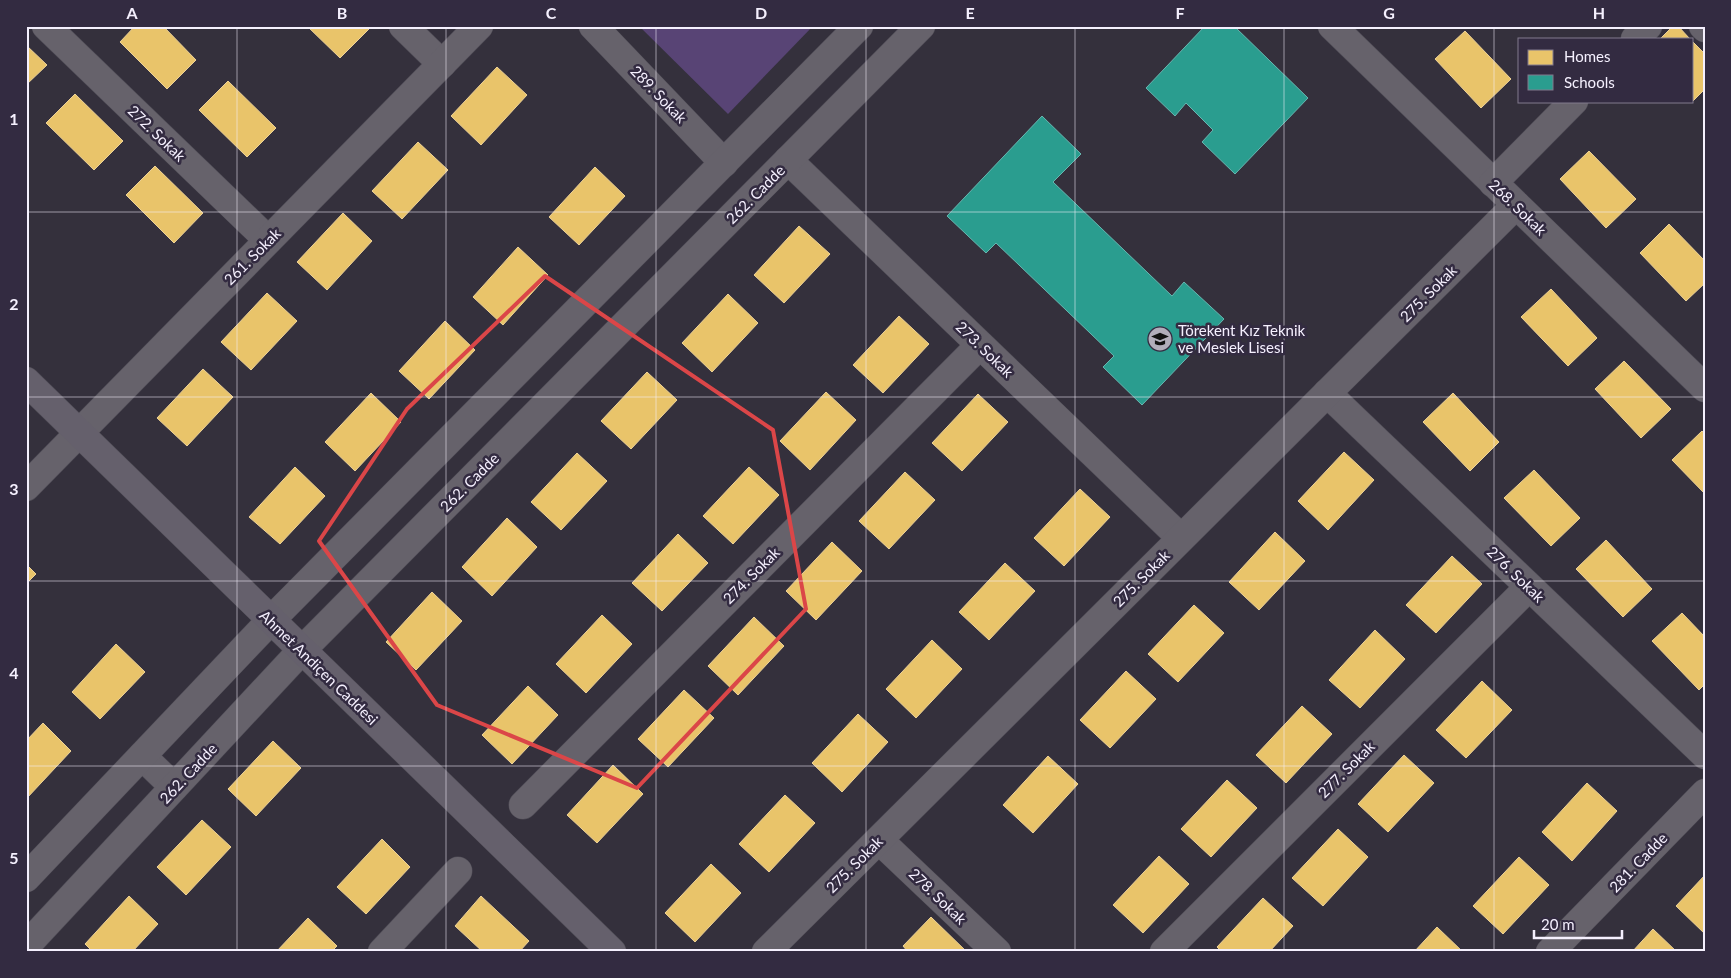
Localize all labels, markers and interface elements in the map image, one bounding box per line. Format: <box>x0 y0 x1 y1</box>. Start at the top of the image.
text: A <box>125 3 138 22</box>
text: B <box>337 3 347 22</box>
text: C <box>546 3 557 22</box>
text: D <box>755 3 767 22</box>
text: E <box>965 3 975 22</box>
text: F <box>1175 3 1185 22</box>
text: G <box>1383 3 1395 22</box>
text: H <box>1593 3 1605 22</box>
legend <box>1518 38 1694 102</box>
text: Homes <box>1564 47 1610 65</box>
street label: 289. Sokak <box>627 62 691 127</box>
text: Schools <box>1564 73 1615 91</box>
street label: 272. Sokak <box>125 101 190 165</box>
text: 1 <box>9 109 19 128</box>
street label: 262. Cadde <box>722 161 788 227</box>
street label: 268. Sokak <box>1486 175 1551 239</box>
street label: 261. Sokak <box>220 224 284 288</box>
street label: 275. Sokak <box>1396 261 1460 325</box>
text: 2 <box>9 294 19 313</box>
street label: 273. Sokak <box>953 317 1018 381</box>
place label: Törekent Kız Teknik ve Meslek Lisesi <box>1178 321 1306 356</box>
school or university icon: Törekent Kız Teknik ve Meslek Lisesi <box>1147 326 1173 352</box>
street label: 262. Cadde <box>436 449 502 515</box>
text: 3 <box>9 479 19 498</box>
street label: 276. Sokak <box>1484 542 1549 606</box>
street label: 274. Sokak <box>719 543 783 607</box>
street label: 275. Sokak <box>1109 546 1173 610</box>
street label: Ahmet Andiçen Caddesi <box>256 606 382 728</box>
text: 4 <box>9 663 19 682</box>
street label: 277. Sokak <box>1314 737 1378 801</box>
street label: 262. Cadde <box>156 739 220 807</box>
street label: 281. Cadde <box>1605 828 1671 895</box>
street label: 275. Sokak <box>822 832 886 896</box>
text: 5 <box>9 848 19 867</box>
street label: 278. Sokak <box>906 864 971 928</box>
scale bar <box>1534 908 1621 940</box>
text: 20 m <box>1541 915 1575 933</box>

